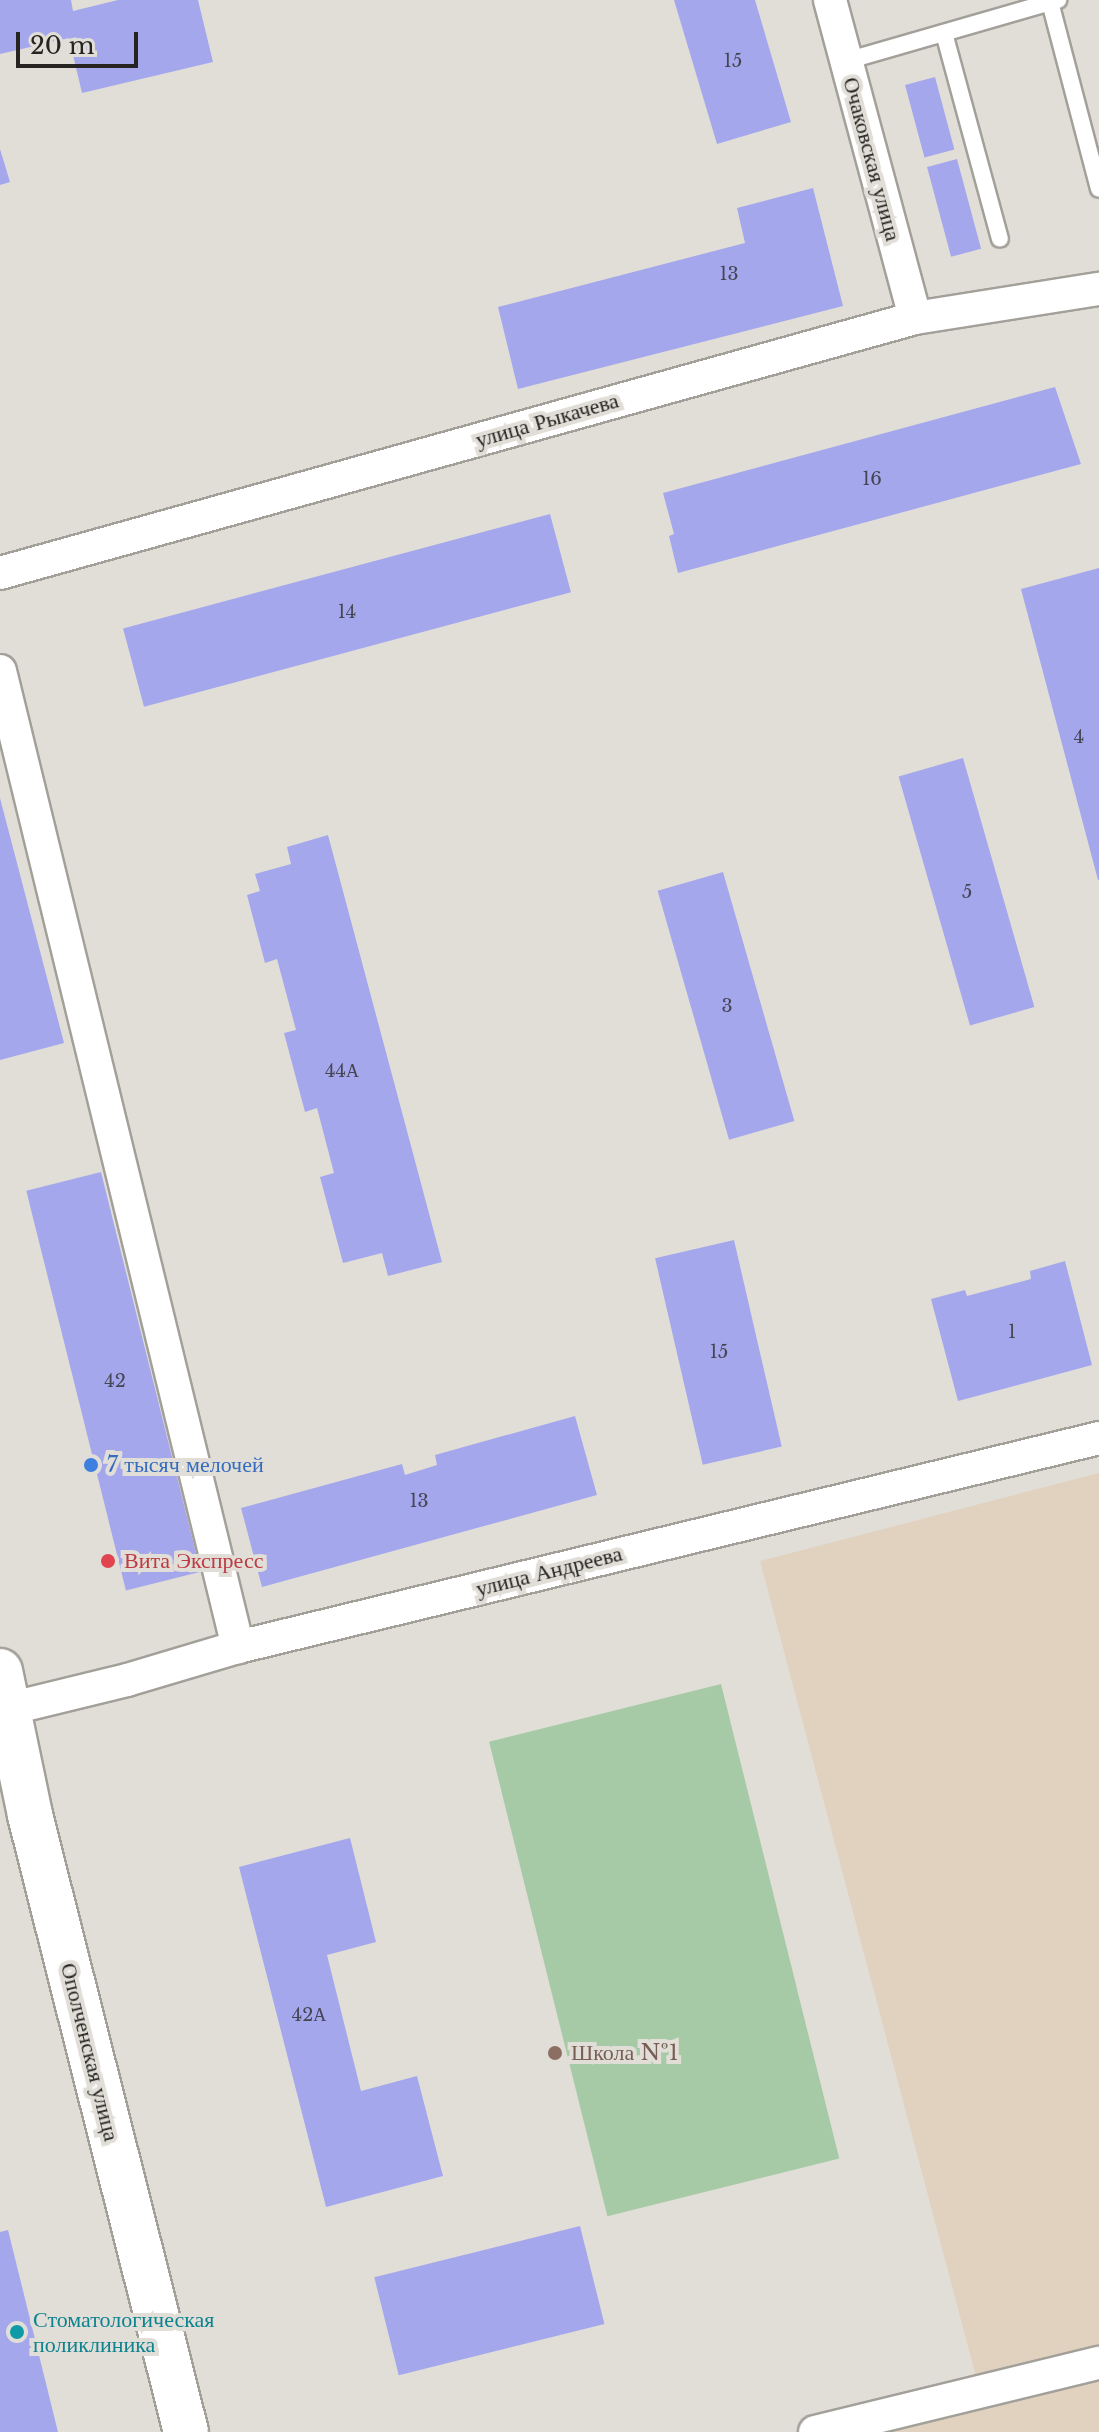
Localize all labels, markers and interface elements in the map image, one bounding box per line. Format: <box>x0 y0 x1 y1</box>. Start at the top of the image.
scale bar <box>20 16 142 66</box>
text: 20 m <box>30 31 95 60</box>
house number: 15 <box>724 50 742 72</box>
street label: Очаковская улица <box>837 74 907 244</box>
house number: 13 <box>719 263 739 285</box>
street label: улица Рыкачева <box>472 387 622 453</box>
house number: 16 <box>862 468 882 490</box>
house number: 14 <box>338 601 356 623</box>
house number: 4 <box>1074 726 1084 748</box>
house number: 5 <box>962 881 972 903</box>
house number: 3 <box>721 995 733 1017</box>
house number: 44А <box>325 1060 359 1082</box>
house number: 1 <box>1008 1321 1016 1343</box>
house number: 15 <box>710 1341 728 1363</box>
house number: 42 <box>104 1370 126 1392</box>
place label: 7 тысяч мелочей <box>107 1452 264 1478</box>
marker: 7 тысяч мелочей <box>82 1456 100 1474</box>
house number: 13 <box>409 1490 429 1512</box>
street label: улица Андреева <box>473 1540 625 1602</box>
place label: Вита Экспресс <box>124 1548 263 1574</box>
marker: Вита Экспресс <box>99 1552 117 1570</box>
street label: Ополченская улица <box>55 1960 125 2144</box>
house number: 42А <box>292 2004 326 2026</box>
place label: Школа №1 <box>571 2040 679 2066</box>
marker: Школа №1 <box>546 2044 564 2062</box>
place label: Стоматологическая поликлиника <box>33 2306 214 2358</box>
marker: Стоматологическая поликлиника <box>8 2323 26 2341</box>

